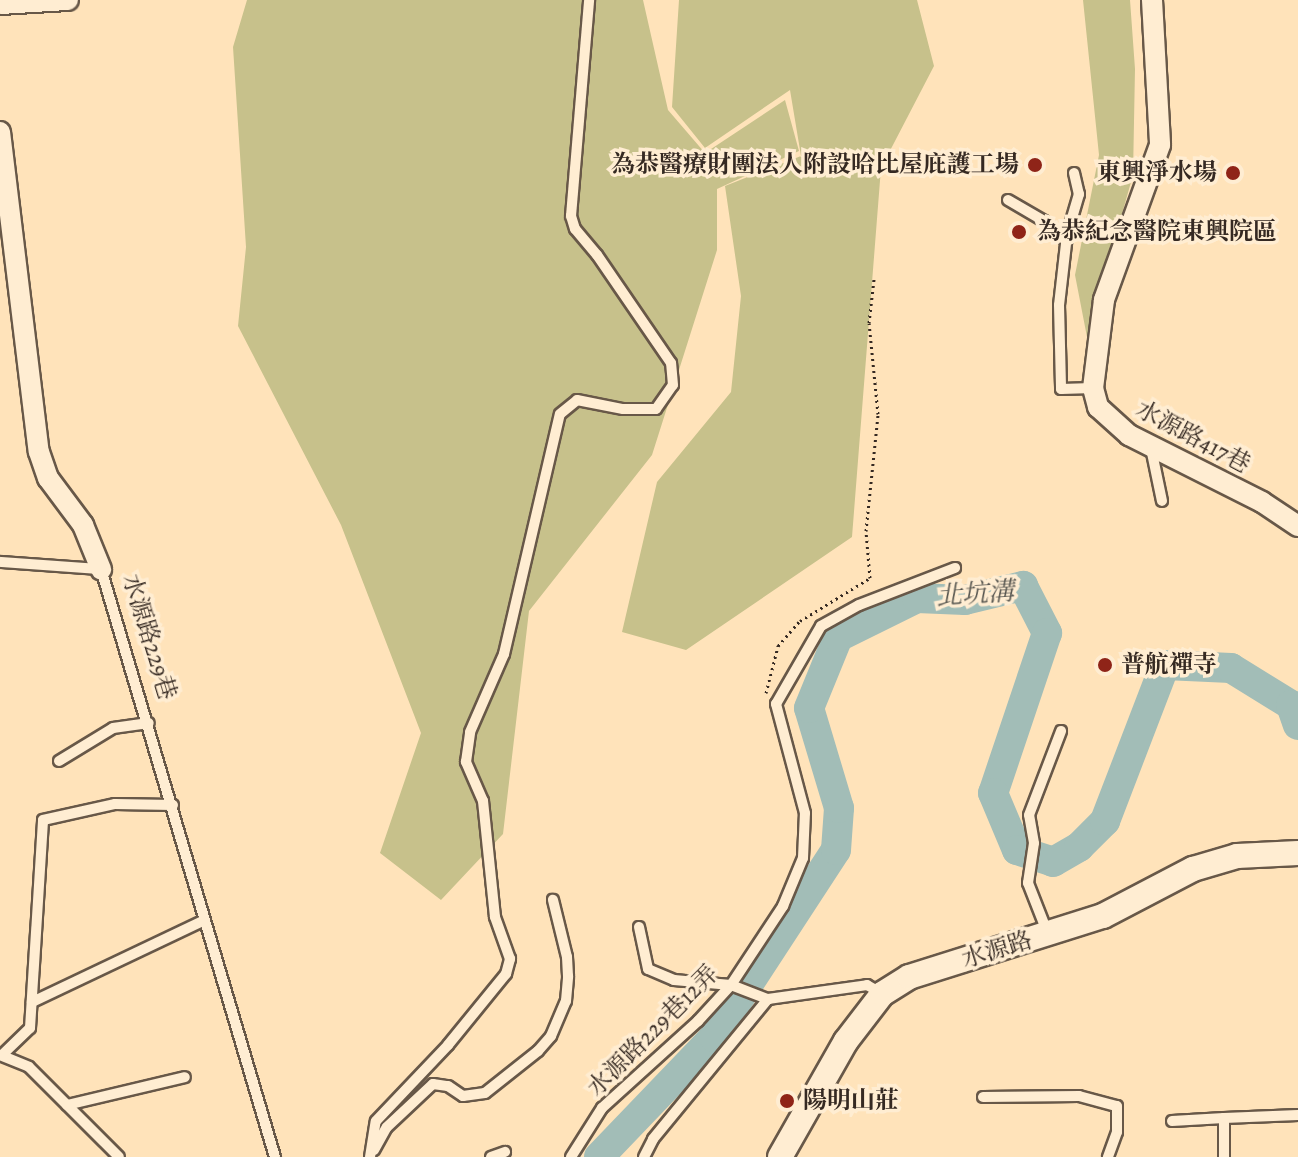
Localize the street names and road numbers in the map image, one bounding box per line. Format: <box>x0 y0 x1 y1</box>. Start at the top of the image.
street label: 水源路417巷 <box>1131 395 1255 479</box>
street label: 水源路229巷 <box>116 571 182 703</box>
street label: 水源路 <box>958 926 1036 974</box>
street label: 水源路229巷12弄 <box>582 960 724 1102</box>

